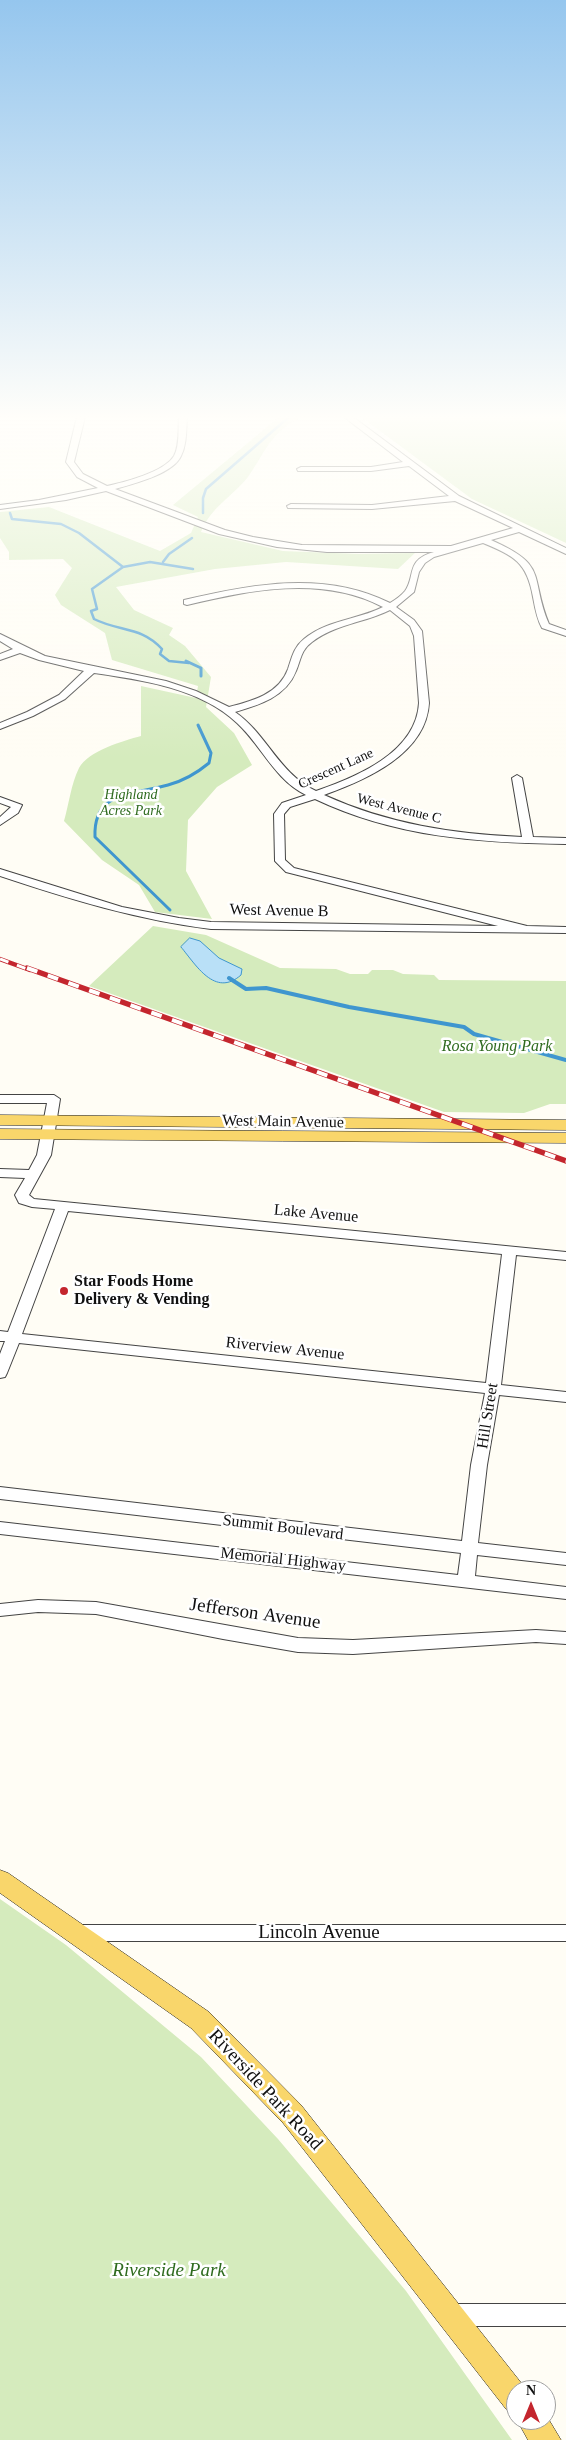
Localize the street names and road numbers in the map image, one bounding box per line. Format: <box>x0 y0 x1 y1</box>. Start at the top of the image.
street label: Crescent Lane <box>296 745 376 793</box>
street label: West Avenue C <box>355 790 443 828</box>
street label: West Avenue B <box>229 901 329 921</box>
street label: West Main Avenue <box>222 1111 344 1133</box>
street label: Lake Avenue <box>273 1201 359 1227</box>
street label: Riverview Avenue <box>225 1333 345 1365</box>
street label: Hill Street <box>473 1382 503 1450</box>
street label: Summit Boulevard <box>222 1511 344 1545</box>
street label: Memorial Highway <box>219 1544 347 1576</box>
street label: Jefferson Avenue <box>188 1594 322 1634</box>
street label: Lincoln Avenue <box>258 1922 380 1944</box>
street label: Riverside Park Road <box>203 2025 327 2155</box>

